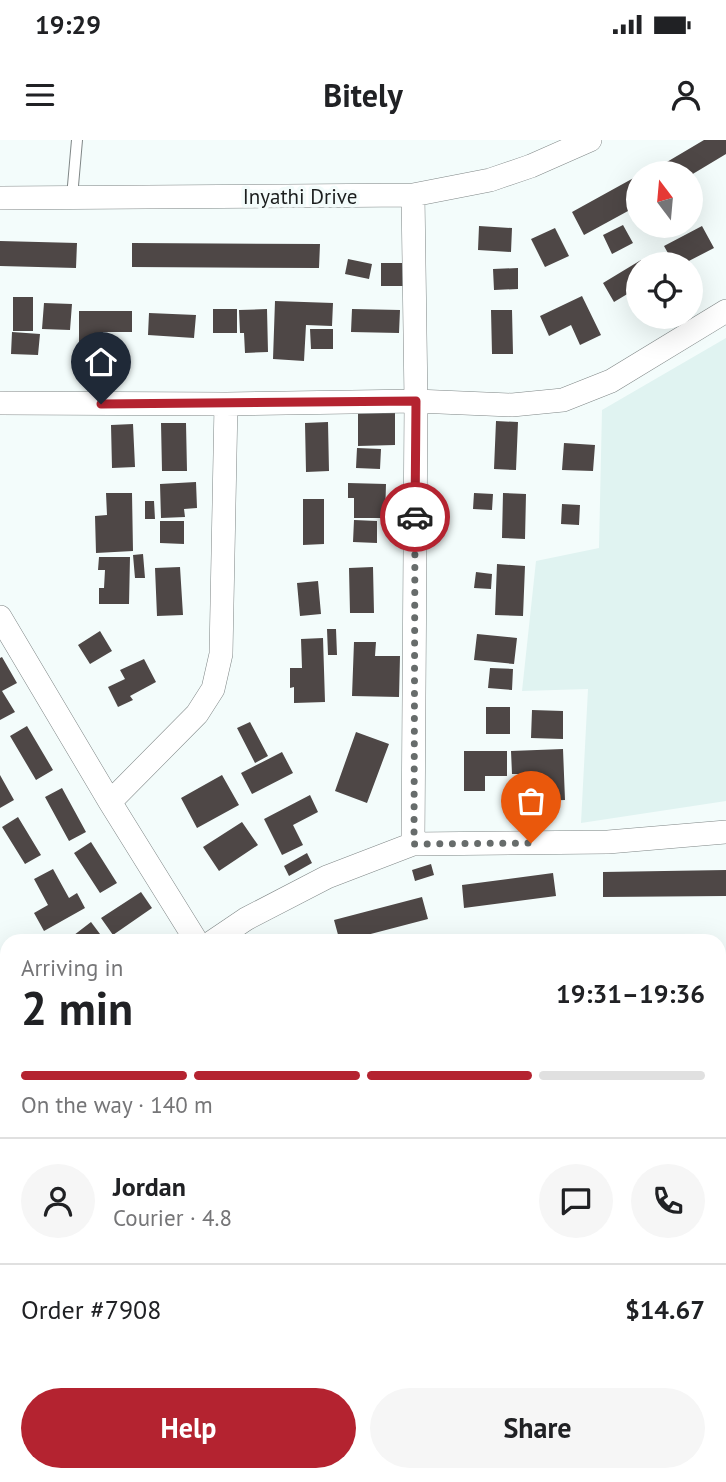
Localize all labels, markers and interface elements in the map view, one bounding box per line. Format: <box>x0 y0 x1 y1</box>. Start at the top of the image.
text: 19:29 <box>35 8 101 41</box>
text: Bitely <box>323 74 403 116</box>
icon: menu <box>21 76 59 114</box>
icon: person <box>667 76 705 114</box>
north arrow <box>626 161 704 238</box>
map controls <box>626 161 703 329</box>
street label: Inyathi Drive <box>243 183 357 210</box>
button: locate <box>626 252 703 329</box>
pin <box>71 332 131 404</box>
icon: home <box>82 343 120 381</box>
courier <box>380 482 450 552</box>
icon: car <box>396 498 434 536</box>
pin <box>501 771 561 843</box>
icon: bag <box>512 782 550 820</box>
text: Arriving in <box>21 953 123 982</box>
text: 19:31–19:36 <box>556 977 705 1010</box>
text: 2 min <box>21 978 133 1038</box>
text: On the way · 140 m <box>21 1090 213 1119</box>
button: person <box>21 1164 95 1238</box>
button: chat <box>539 1164 613 1238</box>
button: phone <box>631 1164 705 1238</box>
text: Jordan <box>113 1170 186 1203</box>
text: Courier · 4.8 <box>113 1203 232 1232</box>
text: Order #7908 <box>21 1293 161 1326</box>
text: $14.67 <box>625 1293 705 1326</box>
button: Help <box>21 1388 356 1468</box>
button: Share <box>370 1388 705 1468</box>

